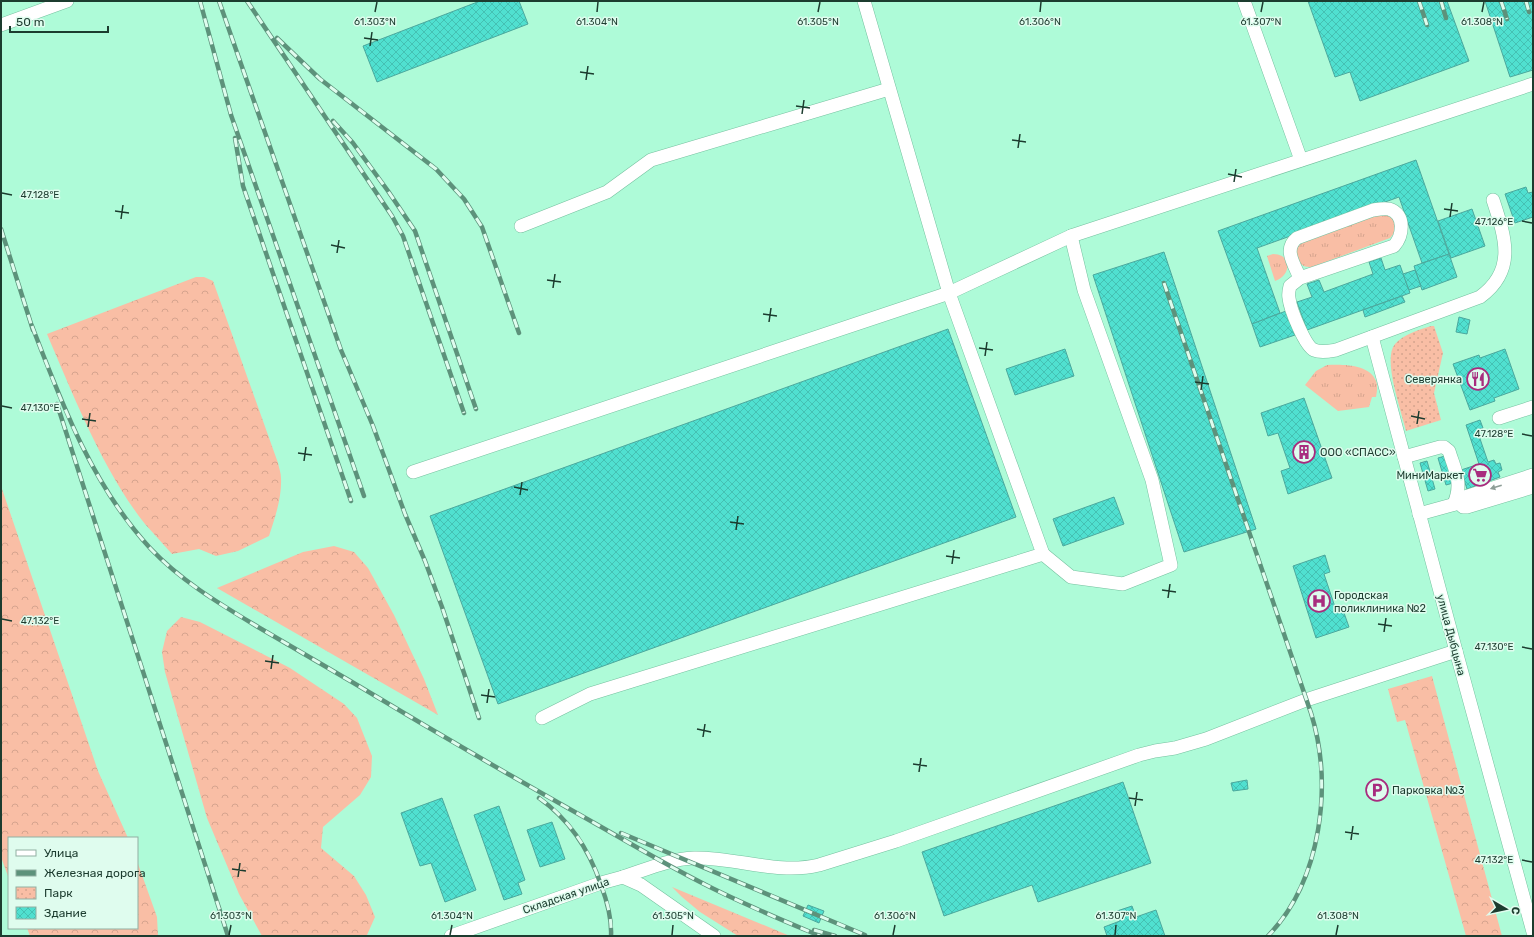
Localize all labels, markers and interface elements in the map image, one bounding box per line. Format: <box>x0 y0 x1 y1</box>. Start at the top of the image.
scale bar <box>10 8 108 34</box>
text: 50 m <box>16 15 44 29</box>
text: 61.303°N <box>354 16 396 28</box>
text: 61.304°N <box>576 16 618 28</box>
text: 61.305°N <box>797 16 839 28</box>
text: 61.306°N <box>1019 16 1061 28</box>
text: 61.307°N <box>1241 16 1282 28</box>
text: 61.308°N <box>1461 16 1503 28</box>
text: 47.128°E <box>21 189 59 201</box>
text: 47.126°E <box>1475 216 1513 228</box>
restaurant icon: Северянка <box>1465 366 1491 392</box>
place label: Северянка <box>1405 373 1462 386</box>
text: 47.130°E <box>21 402 59 414</box>
text: 47.128°E <box>1475 428 1513 440</box>
building icon: ООО «СПАСС» <box>1291 439 1317 465</box>
place label: ООО «СПАСС» <box>1320 446 1396 459</box>
supermarket icon: MиниMаркет <box>1467 462 1493 488</box>
place label: MиниMаркет <box>1396 469 1464 482</box>
one-way arrow <box>1489 484 1501 490</box>
hospital icon: Городская поликлиника №2 <box>1306 588 1332 614</box>
place label: Городская поликлиника №2 <box>1334 589 1426 615</box>
street label: улица Дыбцына <box>1434 593 1468 677</box>
text: 47.132°E <box>21 615 59 627</box>
text: 47.130°E <box>1475 641 1513 653</box>
parking icon: Парковка №3 <box>1364 777 1390 803</box>
place label: Парковка №3 <box>1392 784 1465 797</box>
legend <box>8 837 138 929</box>
text: Улица <box>44 846 78 860</box>
text: 47.132°E <box>1475 854 1513 866</box>
text: Железная дорога <box>44 866 146 880</box>
street label: Складская улица <box>521 875 611 917</box>
text: Парк <box>44 886 73 900</box>
north arrow <box>1486 889 1526 929</box>
text: Здание <box>44 906 87 920</box>
text: С <box>1508 906 1522 916</box>
text: 61.303°N <box>210 910 252 922</box>
text: 61.304°N <box>431 910 473 922</box>
text: 61.305°N <box>652 910 694 922</box>
text: 61.306°N <box>874 910 916 922</box>
text: 61.307°N <box>1096 910 1137 922</box>
text: 61.308°N <box>1317 910 1359 922</box>

